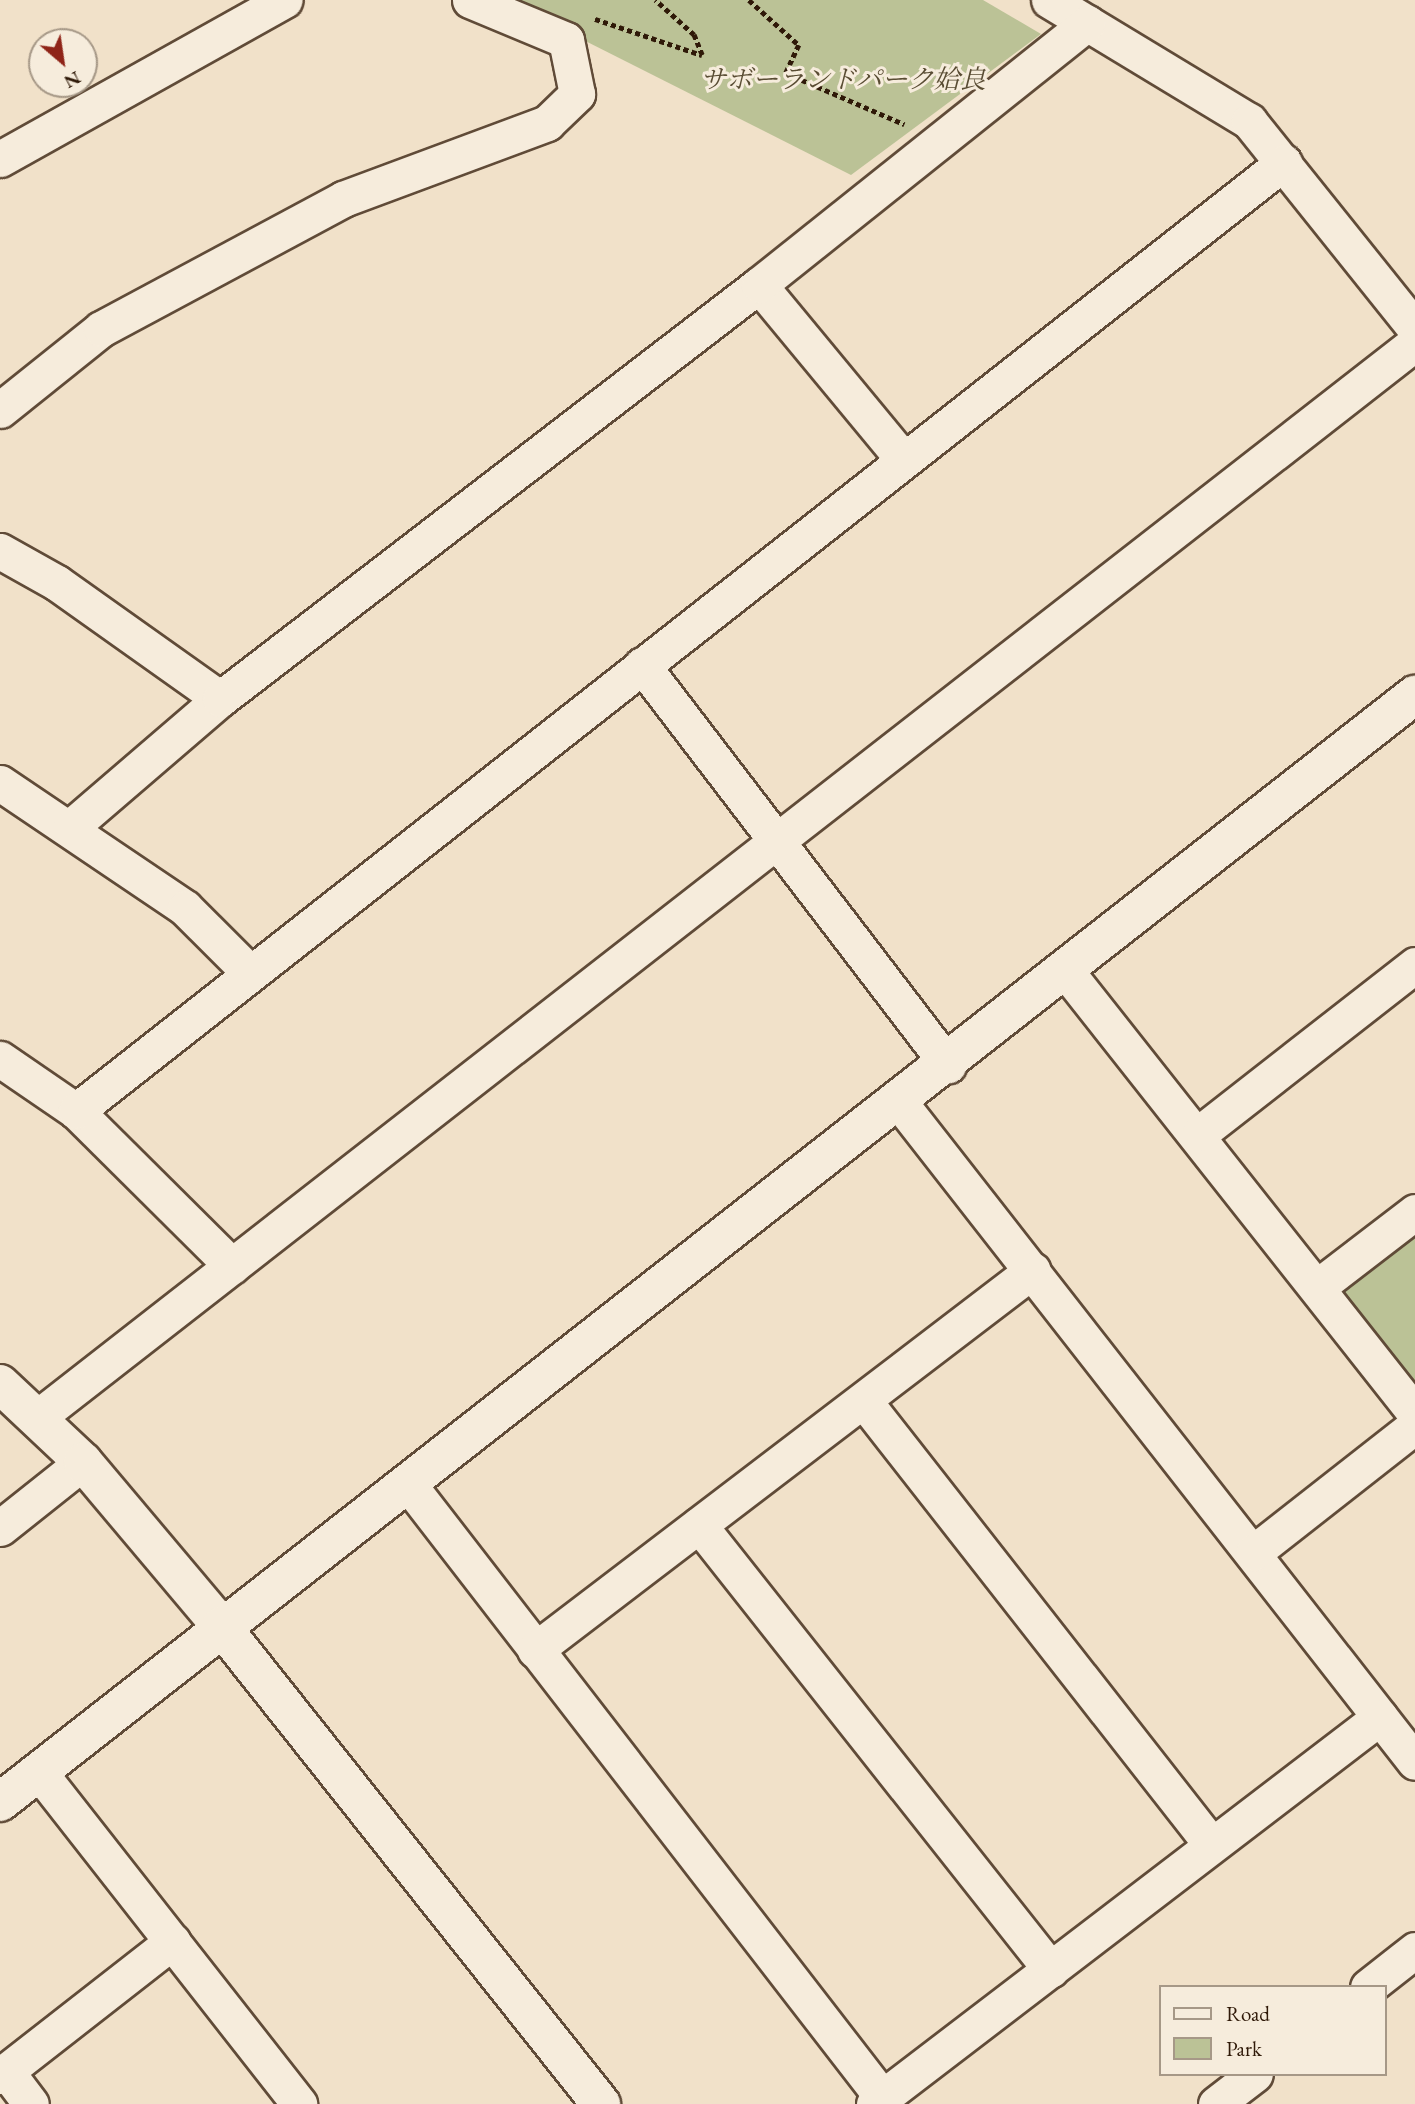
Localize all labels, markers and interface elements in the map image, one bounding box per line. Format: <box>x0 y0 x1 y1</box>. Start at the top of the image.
north arrow <box>28 28 98 98</box>
park label: サボーランドパーク姶良 <box>700 64 986 96</box>
text: N <box>60 65 85 95</box>
legend <box>1160 1985 1387 2076</box>
text: Road <box>1226 2000 1270 2027</box>
text: Park <box>1226 2035 1262 2062</box>

